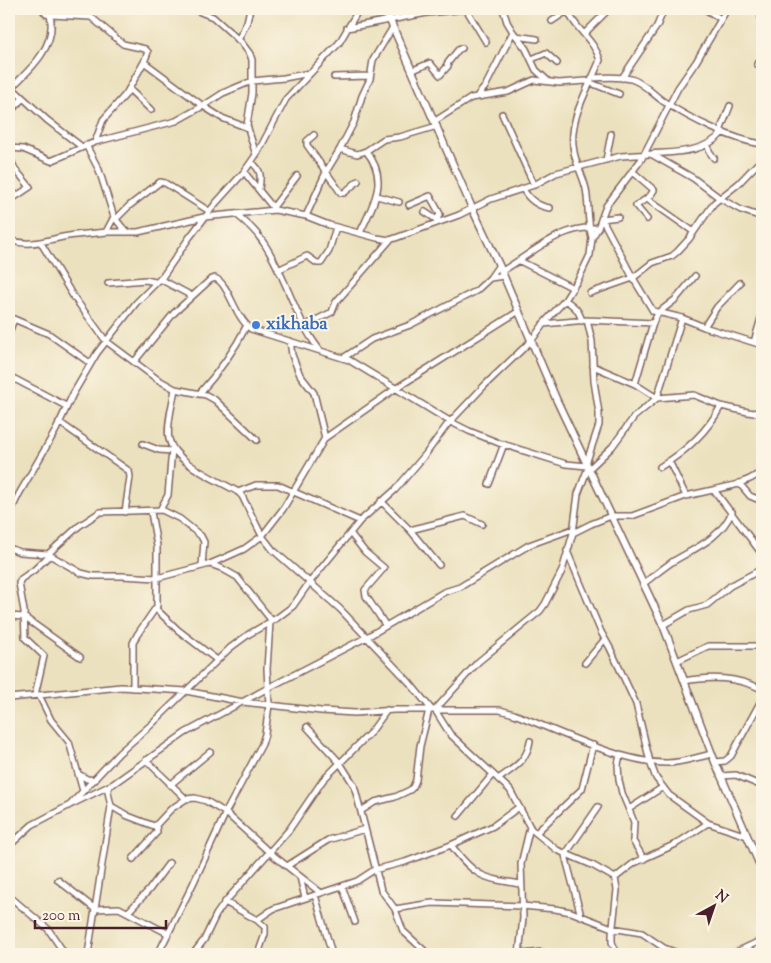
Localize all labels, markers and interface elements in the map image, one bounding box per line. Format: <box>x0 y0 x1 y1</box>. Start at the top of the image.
place label: xikhaba <box>266 312 328 338</box>
marker: xikhaba <box>250 319 262 331</box>
north arrow <box>688 880 738 930</box>
text: N <box>710 886 732 909</box>
scale bar <box>35 898 166 930</box>
text: 200 m <box>42 906 81 927</box>

